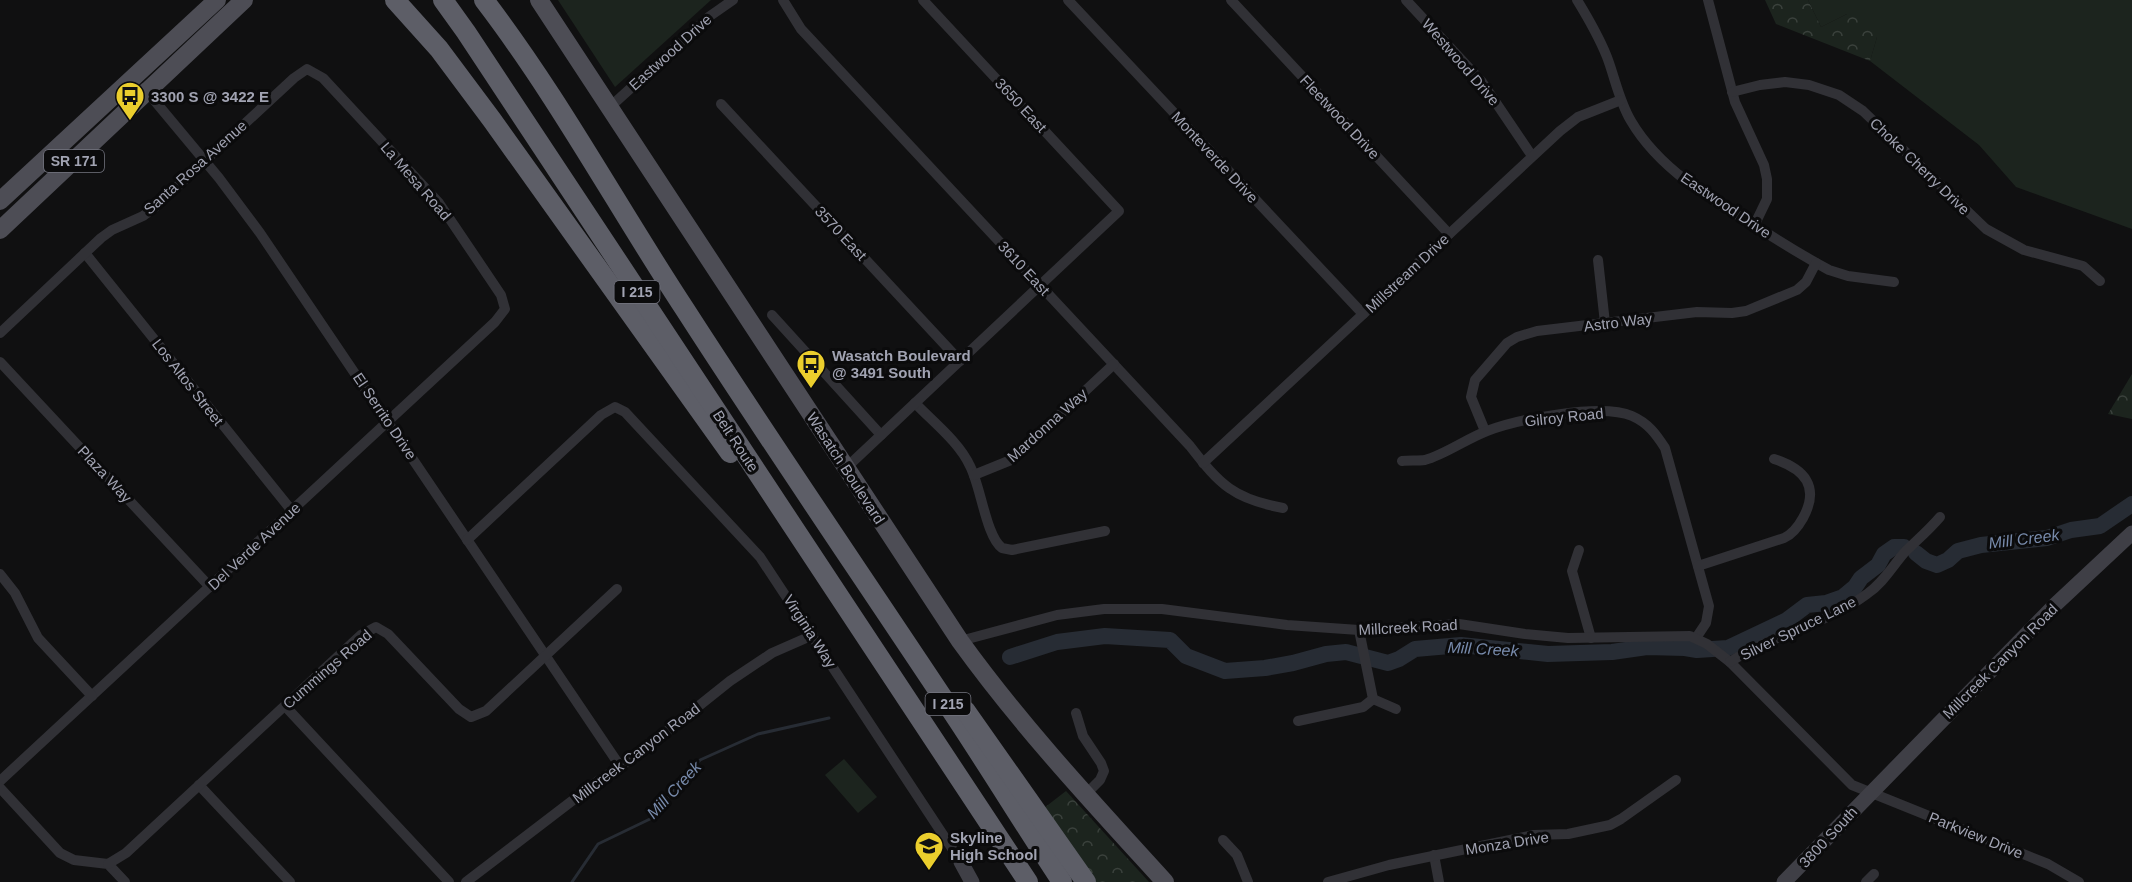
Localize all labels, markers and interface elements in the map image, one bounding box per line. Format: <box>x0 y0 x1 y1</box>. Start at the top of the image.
street label: Eastwood Drive <box>625 11 715 93</box>
street label: Westwood Drive <box>1419 15 1503 109</box>
street label: Fleetwood Drive <box>1297 72 1383 162</box>
street label: 3650 East <box>992 74 1051 136</box>
bus stop icon: 3300 S @ 3422 E <box>114 80 146 122</box>
place label: 3300 S @ 3422 E <box>151 88 269 105</box>
street label: Monteverde Drive <box>1168 108 1262 206</box>
street label: Choke Cherry Drive <box>1867 114 1973 218</box>
street label: Santa Rosa Avenue <box>140 116 250 218</box>
street label: La Mesa Road <box>378 139 454 223</box>
road number: SR 171 <box>44 150 104 172</box>
street label: Eastwood Drive <box>1678 169 1774 241</box>
street label: 3570 East <box>812 202 871 264</box>
street label: Millstream Drive <box>1362 230 1452 316</box>
street label: 3610 East <box>995 237 1054 299</box>
road number: I 215 <box>614 281 660 303</box>
street label: Astro Way <box>1583 309 1654 335</box>
street label: Los Altos Street <box>149 335 228 429</box>
place label: Wasatch Boulevard @ 3491 South <box>832 347 971 381</box>
bus stop icon: Wasatch Boulevard @ 3491 South <box>795 348 827 390</box>
street label: El Serrito Drive <box>350 369 420 463</box>
street label: Mardonna Way <box>1004 385 1091 465</box>
street label: Gilroy Road <box>1524 404 1604 430</box>
street label: Belt Route <box>710 407 762 475</box>
street label: Wasatch Boulevard <box>804 409 888 527</box>
street label: Plaza Way <box>75 442 136 506</box>
street label: Del Verde Avenue <box>204 499 304 593</box>
water label: Mill Creek <box>1988 526 2061 552</box>
street label: Virginia Way <box>780 591 840 671</box>
street label: Silver Spruce Lane <box>1737 593 1859 663</box>
street label: Millcreek Canyon Road <box>1939 600 2061 722</box>
street label: Millcreek Road <box>1358 616 1458 638</box>
street label: Cummings Road <box>279 626 375 712</box>
water label: Mill Creek <box>1447 639 1520 659</box>
road number: I 215 <box>926 693 970 715</box>
street label: Millcreek Canyon Road <box>569 700 703 806</box>
water label: Mill Creek <box>644 757 705 822</box>
street label: 3800 South <box>1796 803 1860 871</box>
street label: Parkview Drive <box>1926 808 2026 862</box>
street label: Monza Drive <box>1464 828 1550 858</box>
place label: Skyline High School <box>950 829 1038 863</box>
school or university icon: Skyline High School <box>913 830 945 872</box>

